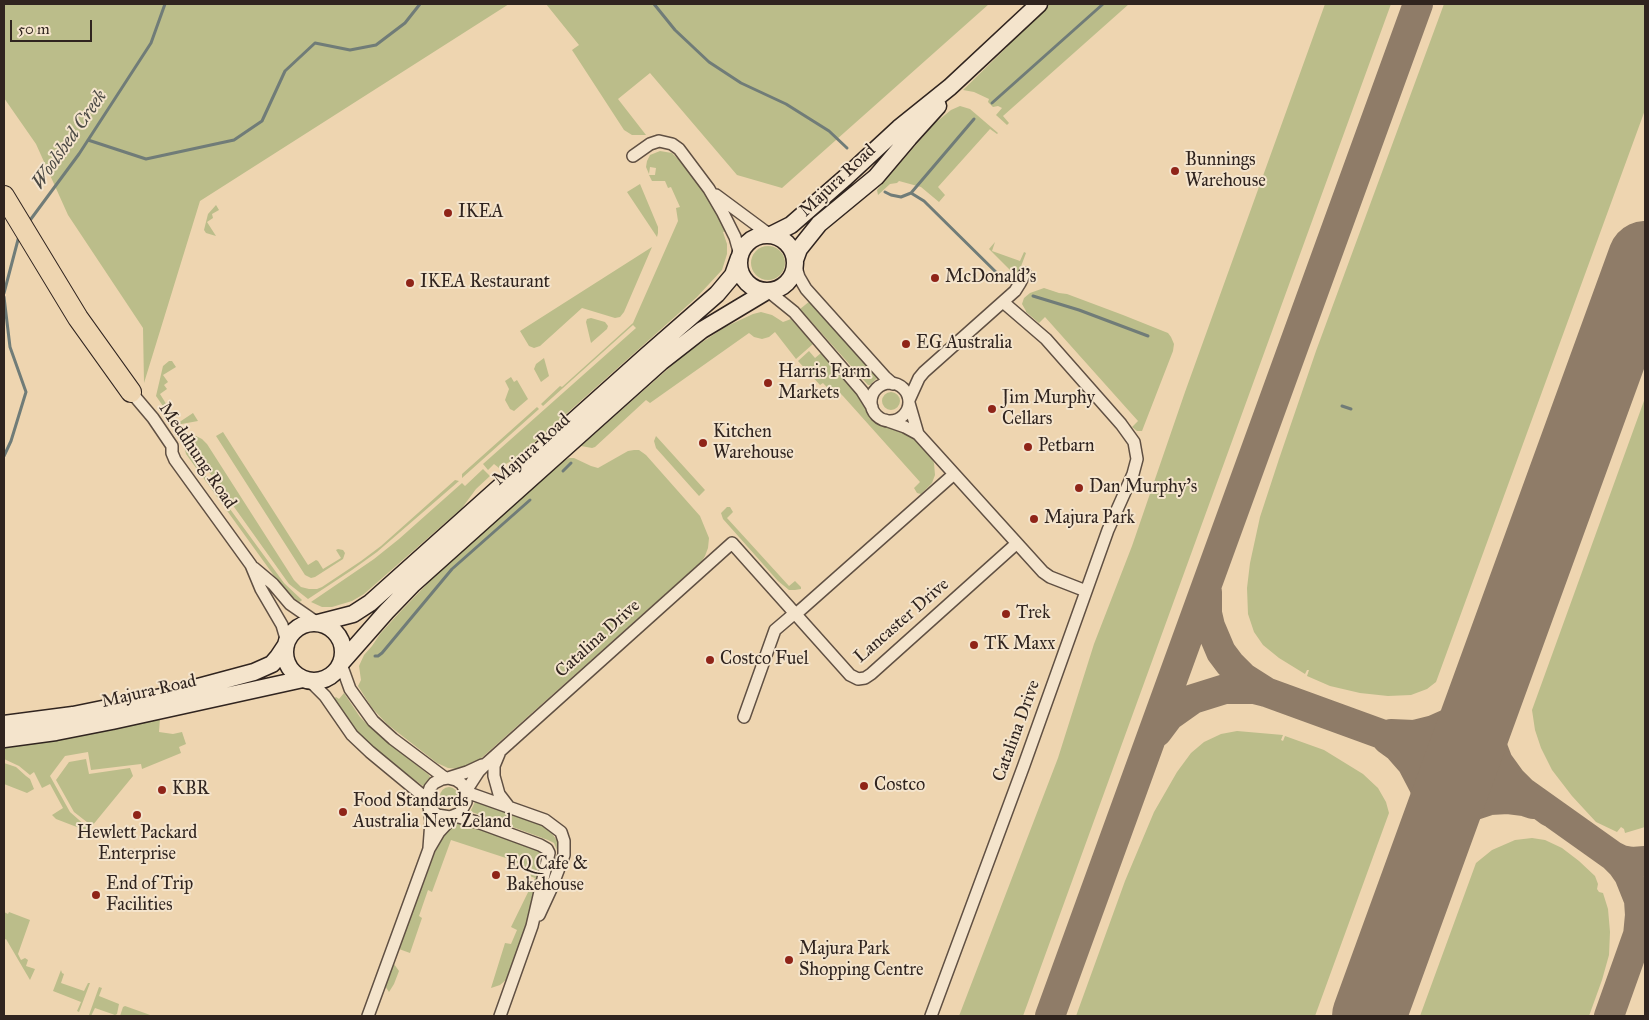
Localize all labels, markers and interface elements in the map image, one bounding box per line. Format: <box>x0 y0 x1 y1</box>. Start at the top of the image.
scale bar <box>12 10 95 42</box>
text: 50 m <box>18 20 50 38</box>
water label: Woolshed Creek <box>27 86 113 194</box>
street label: Majura Road <box>795 140 881 222</box>
place label: Bunnings Warehouse <box>1185 150 1266 192</box>
marker: Bunnings Warehouse <box>1169 165 1181 177</box>
place label: IKEA <box>458 202 504 224</box>
marker: IKEA <box>442 207 454 219</box>
place label: McDonald's <box>945 267 1036 289</box>
place label: IKEA Restaurant <box>420 272 550 294</box>
marker: McDonald's <box>929 272 941 284</box>
marker: IKEA Restaurant <box>404 277 416 289</box>
place label: EG Australia <box>916 333 1012 355</box>
marker: EG Australia <box>900 338 912 350</box>
place label: Harris Farm Markets <box>778 362 871 404</box>
marker: Harris Farm Markets <box>762 377 774 389</box>
place label: Jim Murphy Cellars <box>1002 388 1095 430</box>
street label: Meddhung Road <box>153 399 241 513</box>
marker: Jim Murphy Cellars <box>986 403 998 415</box>
street label: Majura Road <box>489 410 575 490</box>
place label: Kitchen Warehouse <box>713 422 794 464</box>
place label: Petbarn <box>1038 436 1095 458</box>
marker: Kitchen Warehouse <box>697 437 709 449</box>
marker: Petbarn <box>1022 441 1034 453</box>
place label: Dan Murphy's <box>1089 477 1197 499</box>
marker: Dan Murphy's <box>1073 482 1085 494</box>
place label: Majura Park <box>1044 508 1135 530</box>
marker: Majura Park <box>1028 513 1040 525</box>
street label: Lancaster Drive <box>850 574 954 668</box>
street label: Catalina Drive <box>551 595 645 683</box>
place label: Trek <box>1016 603 1050 625</box>
marker: Trek <box>1000 608 1012 620</box>
place label: TK Maxx <box>984 634 1055 656</box>
marker: TK Maxx <box>968 639 980 651</box>
place label: Costco Fuel <box>720 649 809 671</box>
marker: Costco Fuel <box>704 654 716 666</box>
street label: Majura Road <box>99 671 199 713</box>
street label: Catalina Drive <box>989 677 1045 785</box>
place label: Costco <box>874 775 925 797</box>
place label: KBR <box>172 779 209 801</box>
marker: Costco <box>858 780 870 792</box>
marker: KBR <box>156 784 168 796</box>
place label: Food Standards Australia New Zeland <box>353 791 511 834</box>
marker: Food Standards Australia New Zeland <box>337 806 349 818</box>
marker: Hewlett Packard Enterprise <box>131 809 143 821</box>
place label: Hewlett Packard Enterprise <box>77 823 197 866</box>
place label: EQ Cafe & Bakehouse <box>506 854 588 896</box>
marker: EQ Cafe & Bakehouse <box>490 869 502 881</box>
place label: End of Trip Facilities <box>106 874 193 916</box>
marker: End of Trip Facilities <box>90 889 102 901</box>
place label: Majura Park Shopping Centre <box>799 939 923 982</box>
marker: Majura Park Shopping Centre <box>783 954 795 966</box>

